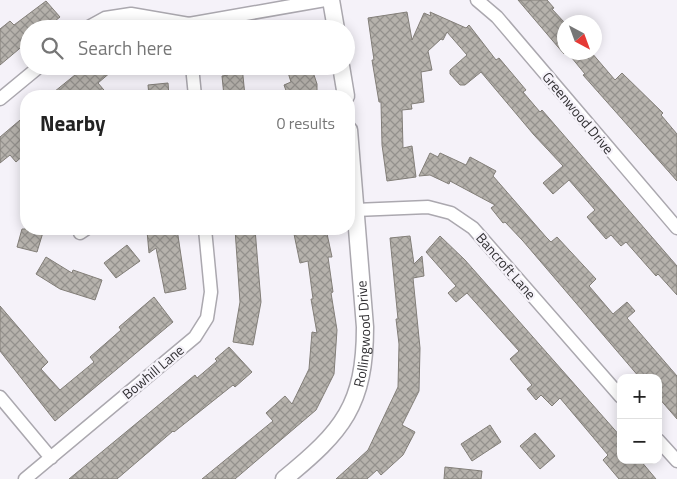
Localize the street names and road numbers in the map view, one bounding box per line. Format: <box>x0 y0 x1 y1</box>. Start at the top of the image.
street label: Greenwood Drive <box>538 67 619 158</box>
street label: Bancroft Lane <box>471 228 541 304</box>
street label: Rollingwood Drive <box>348 280 375 389</box>
street label: Bowhill Lane <box>117 339 188 404</box>

